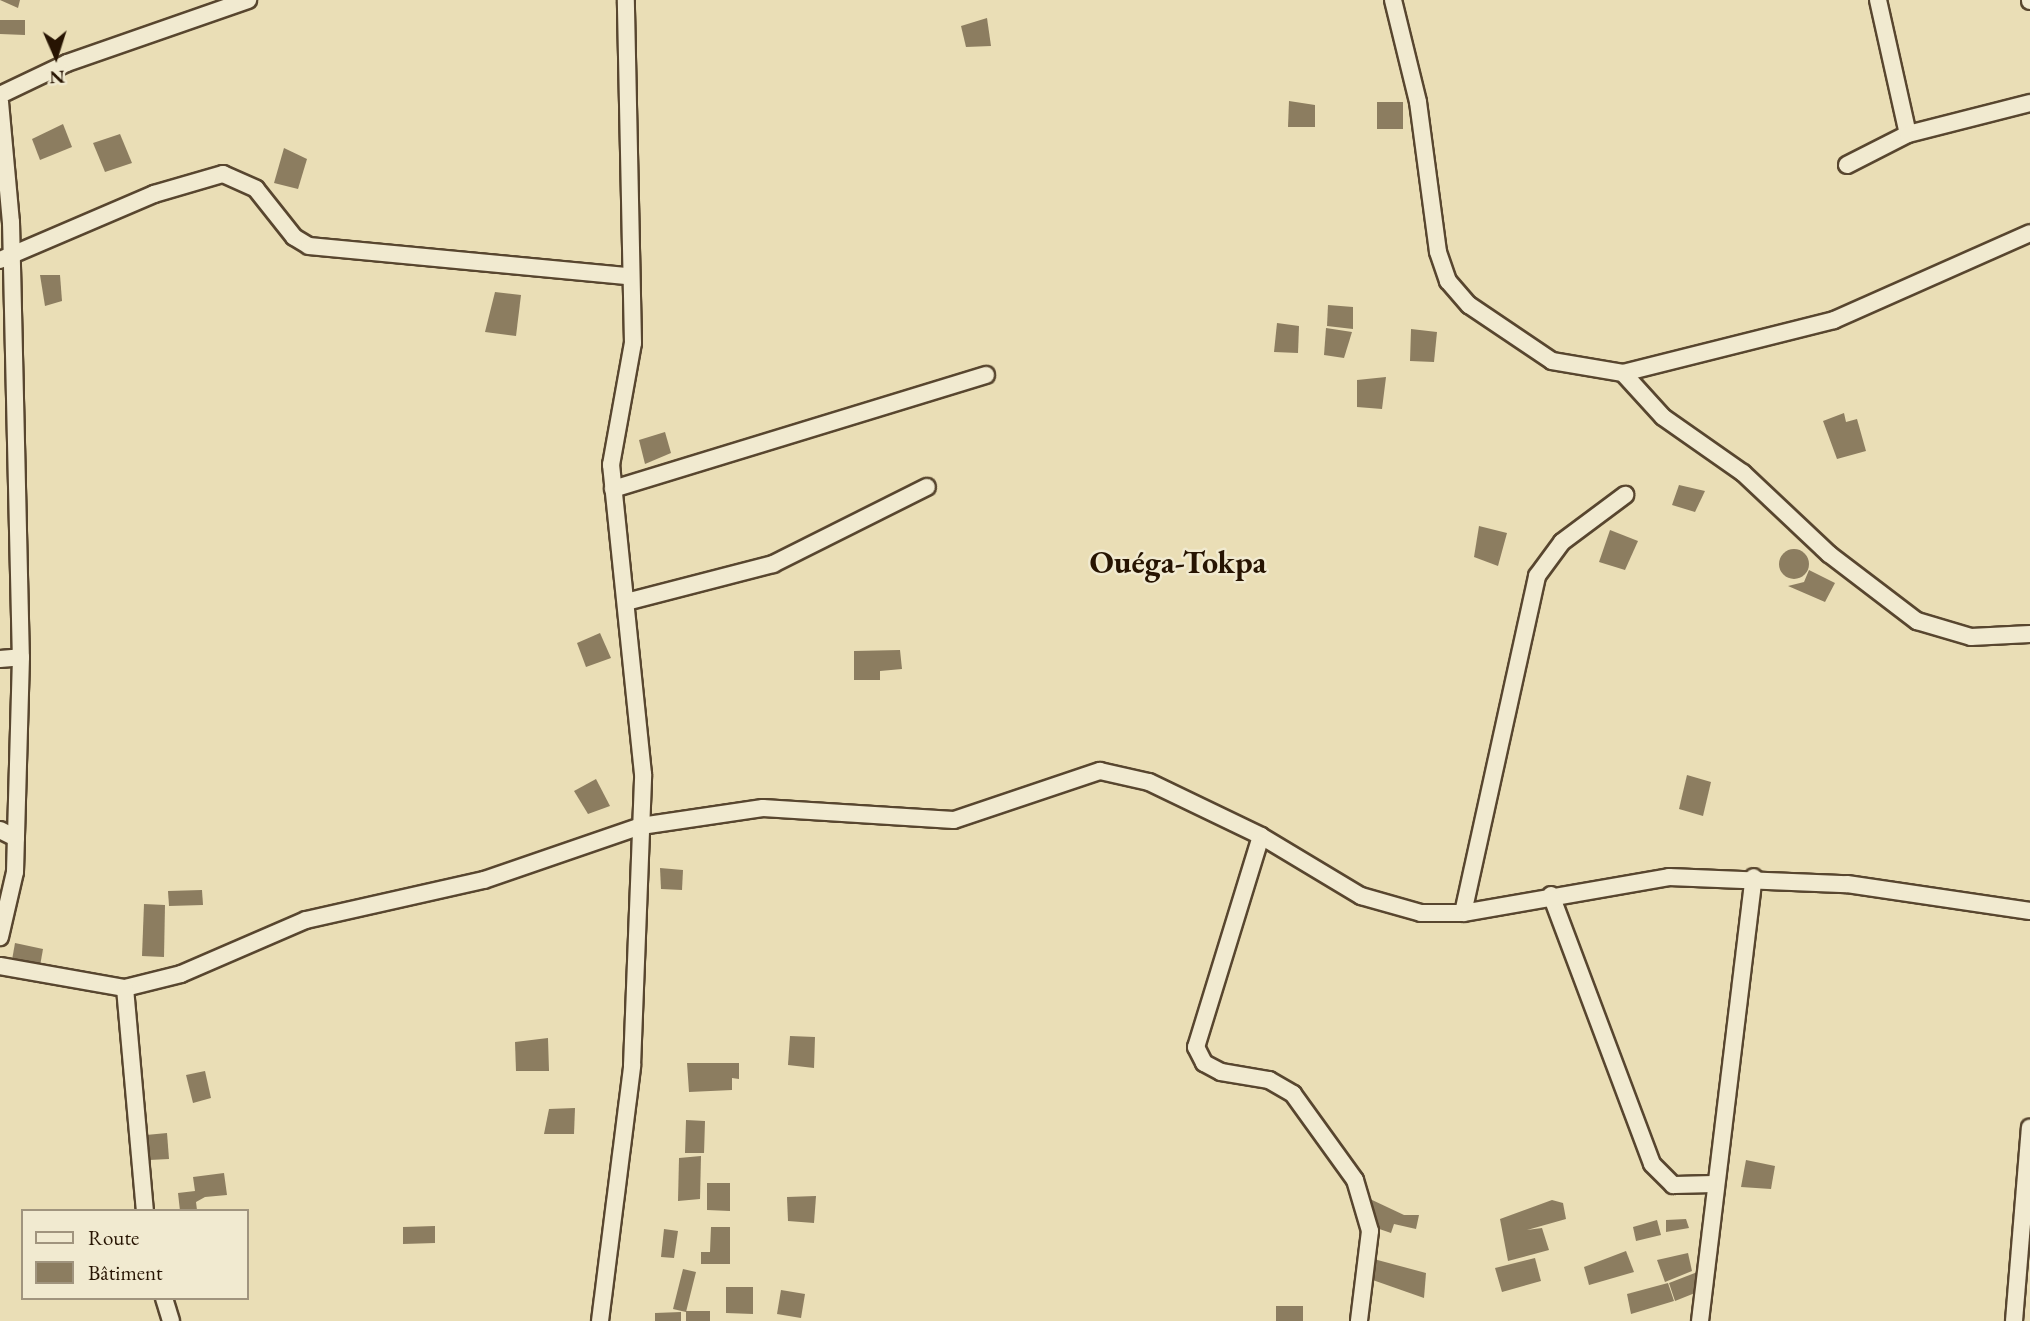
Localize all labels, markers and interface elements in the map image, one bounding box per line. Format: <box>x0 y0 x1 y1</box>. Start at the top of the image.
north arrow <box>21 21 91 91</box>
text: N <box>49 65 65 90</box>
district label: Ouéga-Tokpa <box>1089 543 1267 581</box>
legend <box>21 1209 248 1300</box>
text: Route <box>88 1224 139 1251</box>
text: Bâtiment <box>88 1259 163 1286</box>

